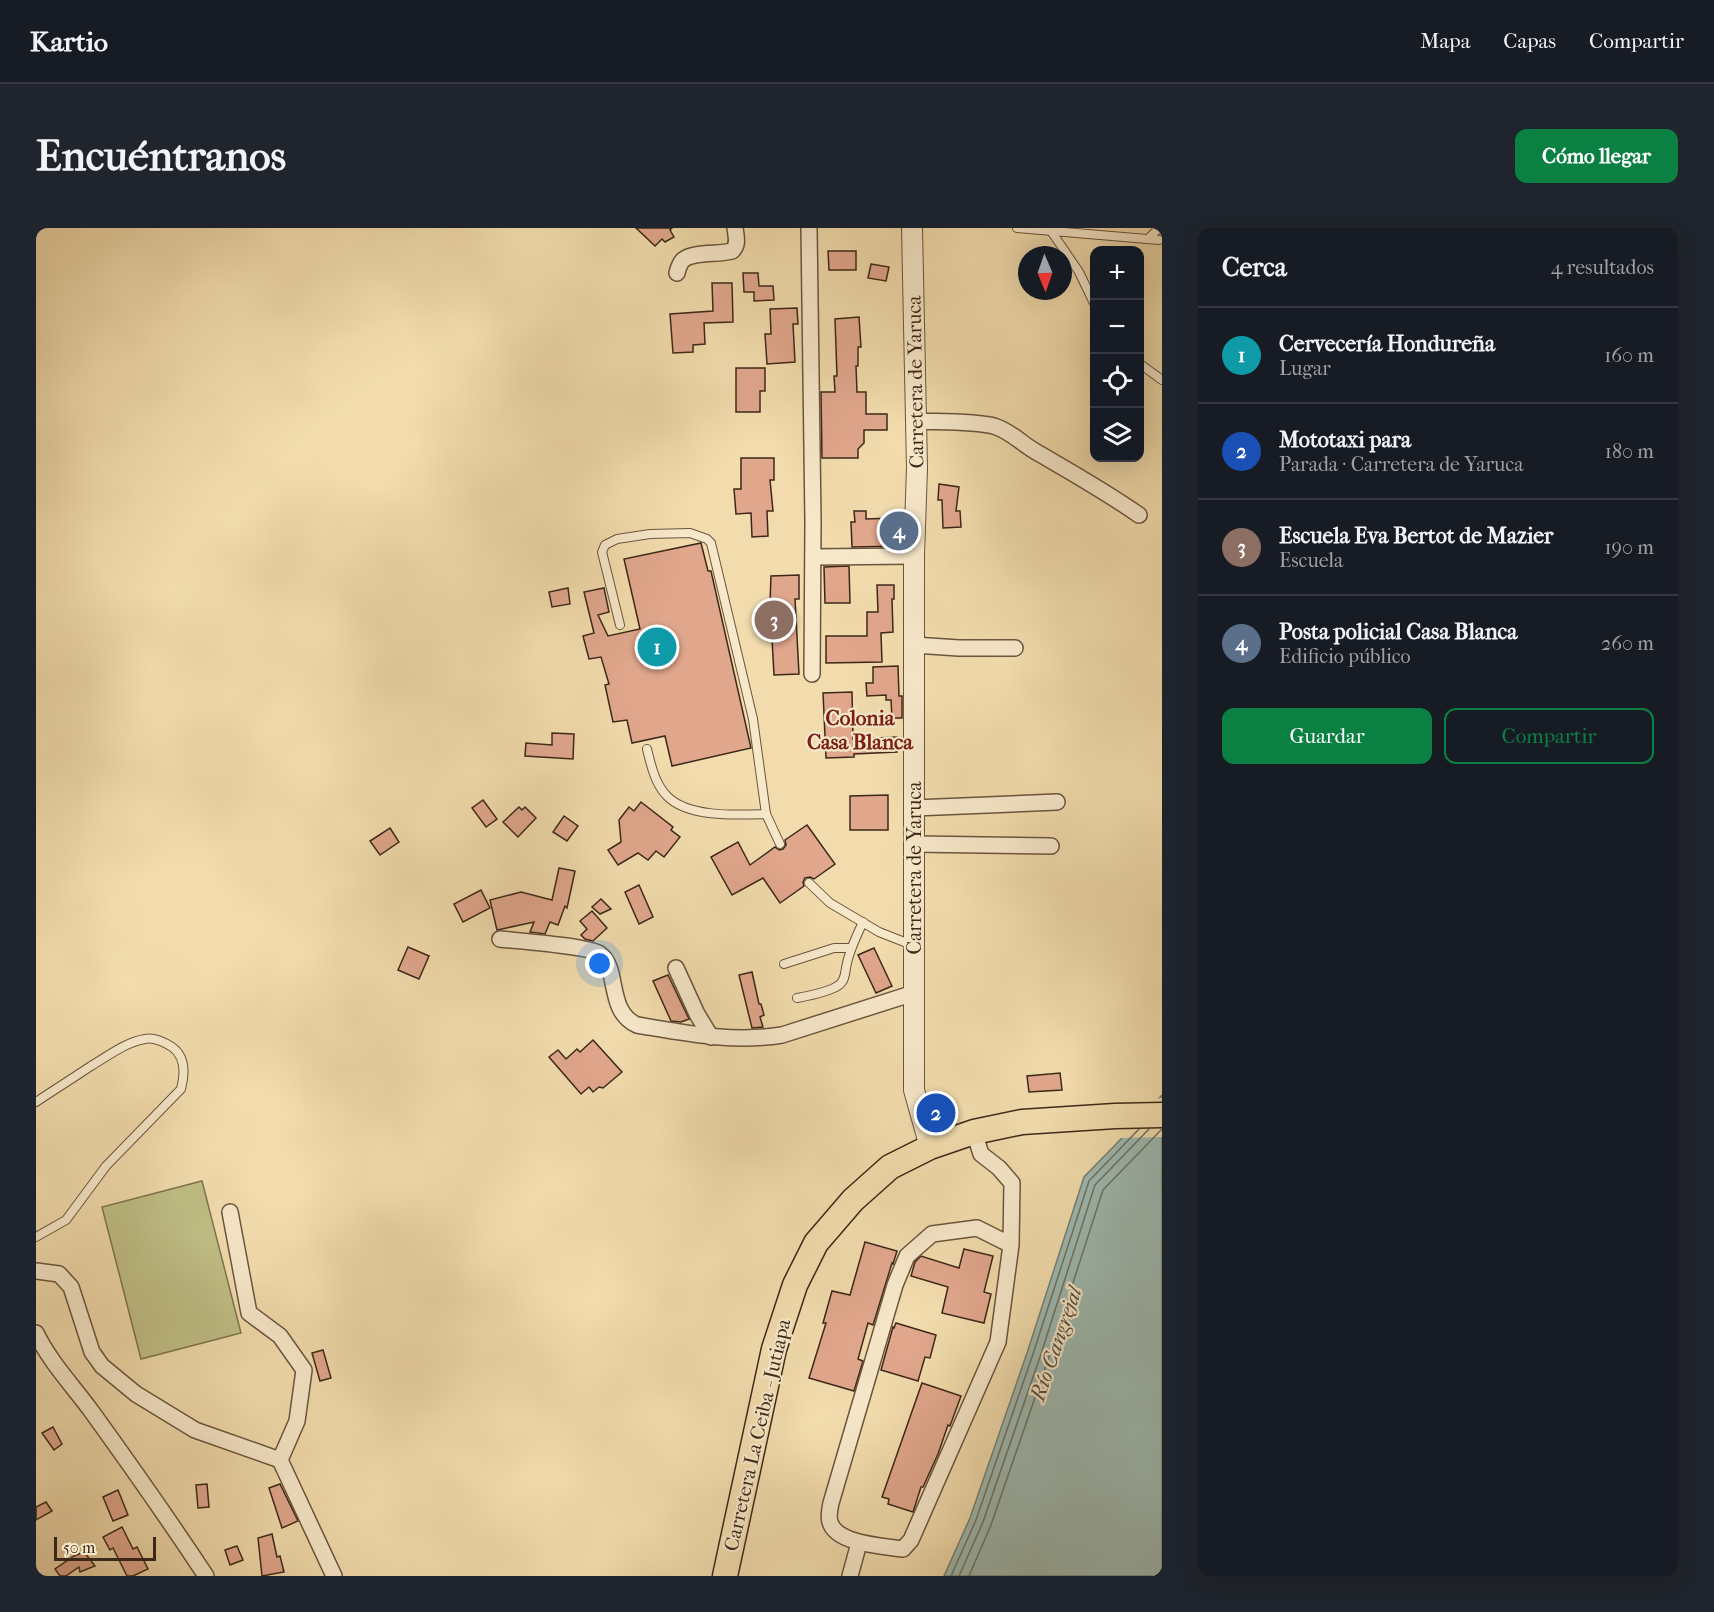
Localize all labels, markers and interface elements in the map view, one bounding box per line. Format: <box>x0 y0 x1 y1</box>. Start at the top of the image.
text: Kartio <box>30 25 108 58</box>
text: Mapa <box>1420 29 1470 53</box>
text: Capas <box>1503 29 1556 53</box>
text: Compartir <box>1589 29 1684 53</box>
button: Cómo llegar <box>1515 129 1678 183</box>
text: Encuéntranos <box>36 132 286 181</box>
north arrow <box>1018 246 1072 300</box>
map controls <box>1090 246 1144 462</box>
button: + <box>1090 246 1144 300</box>
text: Cerca <box>1222 252 1287 283</box>
text: 4 resultados <box>1551 256 1654 279</box>
street label: Carretera de Yaruca <box>902 295 929 469</box>
button: − <box>1090 300 1144 354</box>
text: Cervecería Hondureña <box>1279 331 1495 357</box>
text: 1 <box>1238 344 1245 367</box>
text: 160 m <box>1604 344 1654 367</box>
button: locate <box>1090 354 1144 408</box>
text: Lugar <box>1279 357 1331 380</box>
button: layers <box>1090 408 1144 462</box>
text: Mototaxi para <box>1279 427 1411 453</box>
text: 2 <box>1236 440 1247 463</box>
text: 180 m <box>1605 440 1654 463</box>
text: Parada · Carretera de Yaruca <box>1279 453 1523 476</box>
pin: 4 <box>880 508 918 554</box>
text: Escuela Eva Bertot de Mazier <box>1279 523 1553 549</box>
text: 3 <box>1237 536 1246 559</box>
text: 190 m <box>1604 536 1654 559</box>
text: Escuela <box>1279 549 1343 572</box>
pin: 3 <box>754 598 794 642</box>
text: Posta policial Casa Blanca <box>1279 619 1517 645</box>
pin: 1 <box>638 624 676 670</box>
text: 4 <box>1236 632 1247 655</box>
text: 260 m <box>1601 632 1654 655</box>
text: Edificio público <box>1279 645 1411 668</box>
district label: Colonia Casa Blanca <box>807 706 914 754</box>
button: Guardar <box>1222 708 1432 764</box>
button: Compartir <box>1444 708 1654 764</box>
street label: Carretera de Yaruca <box>903 781 926 954</box>
your location <box>585 949 614 978</box>
pin: 2 <box>916 1090 956 1136</box>
water label: Río Cangrejal <box>1025 1281 1088 1406</box>
street label: Carretera La Ceiba - Jutiapa <box>720 1316 796 1553</box>
scale bar <box>54 1534 156 1562</box>
text: 50 m <box>63 1538 95 1557</box>

